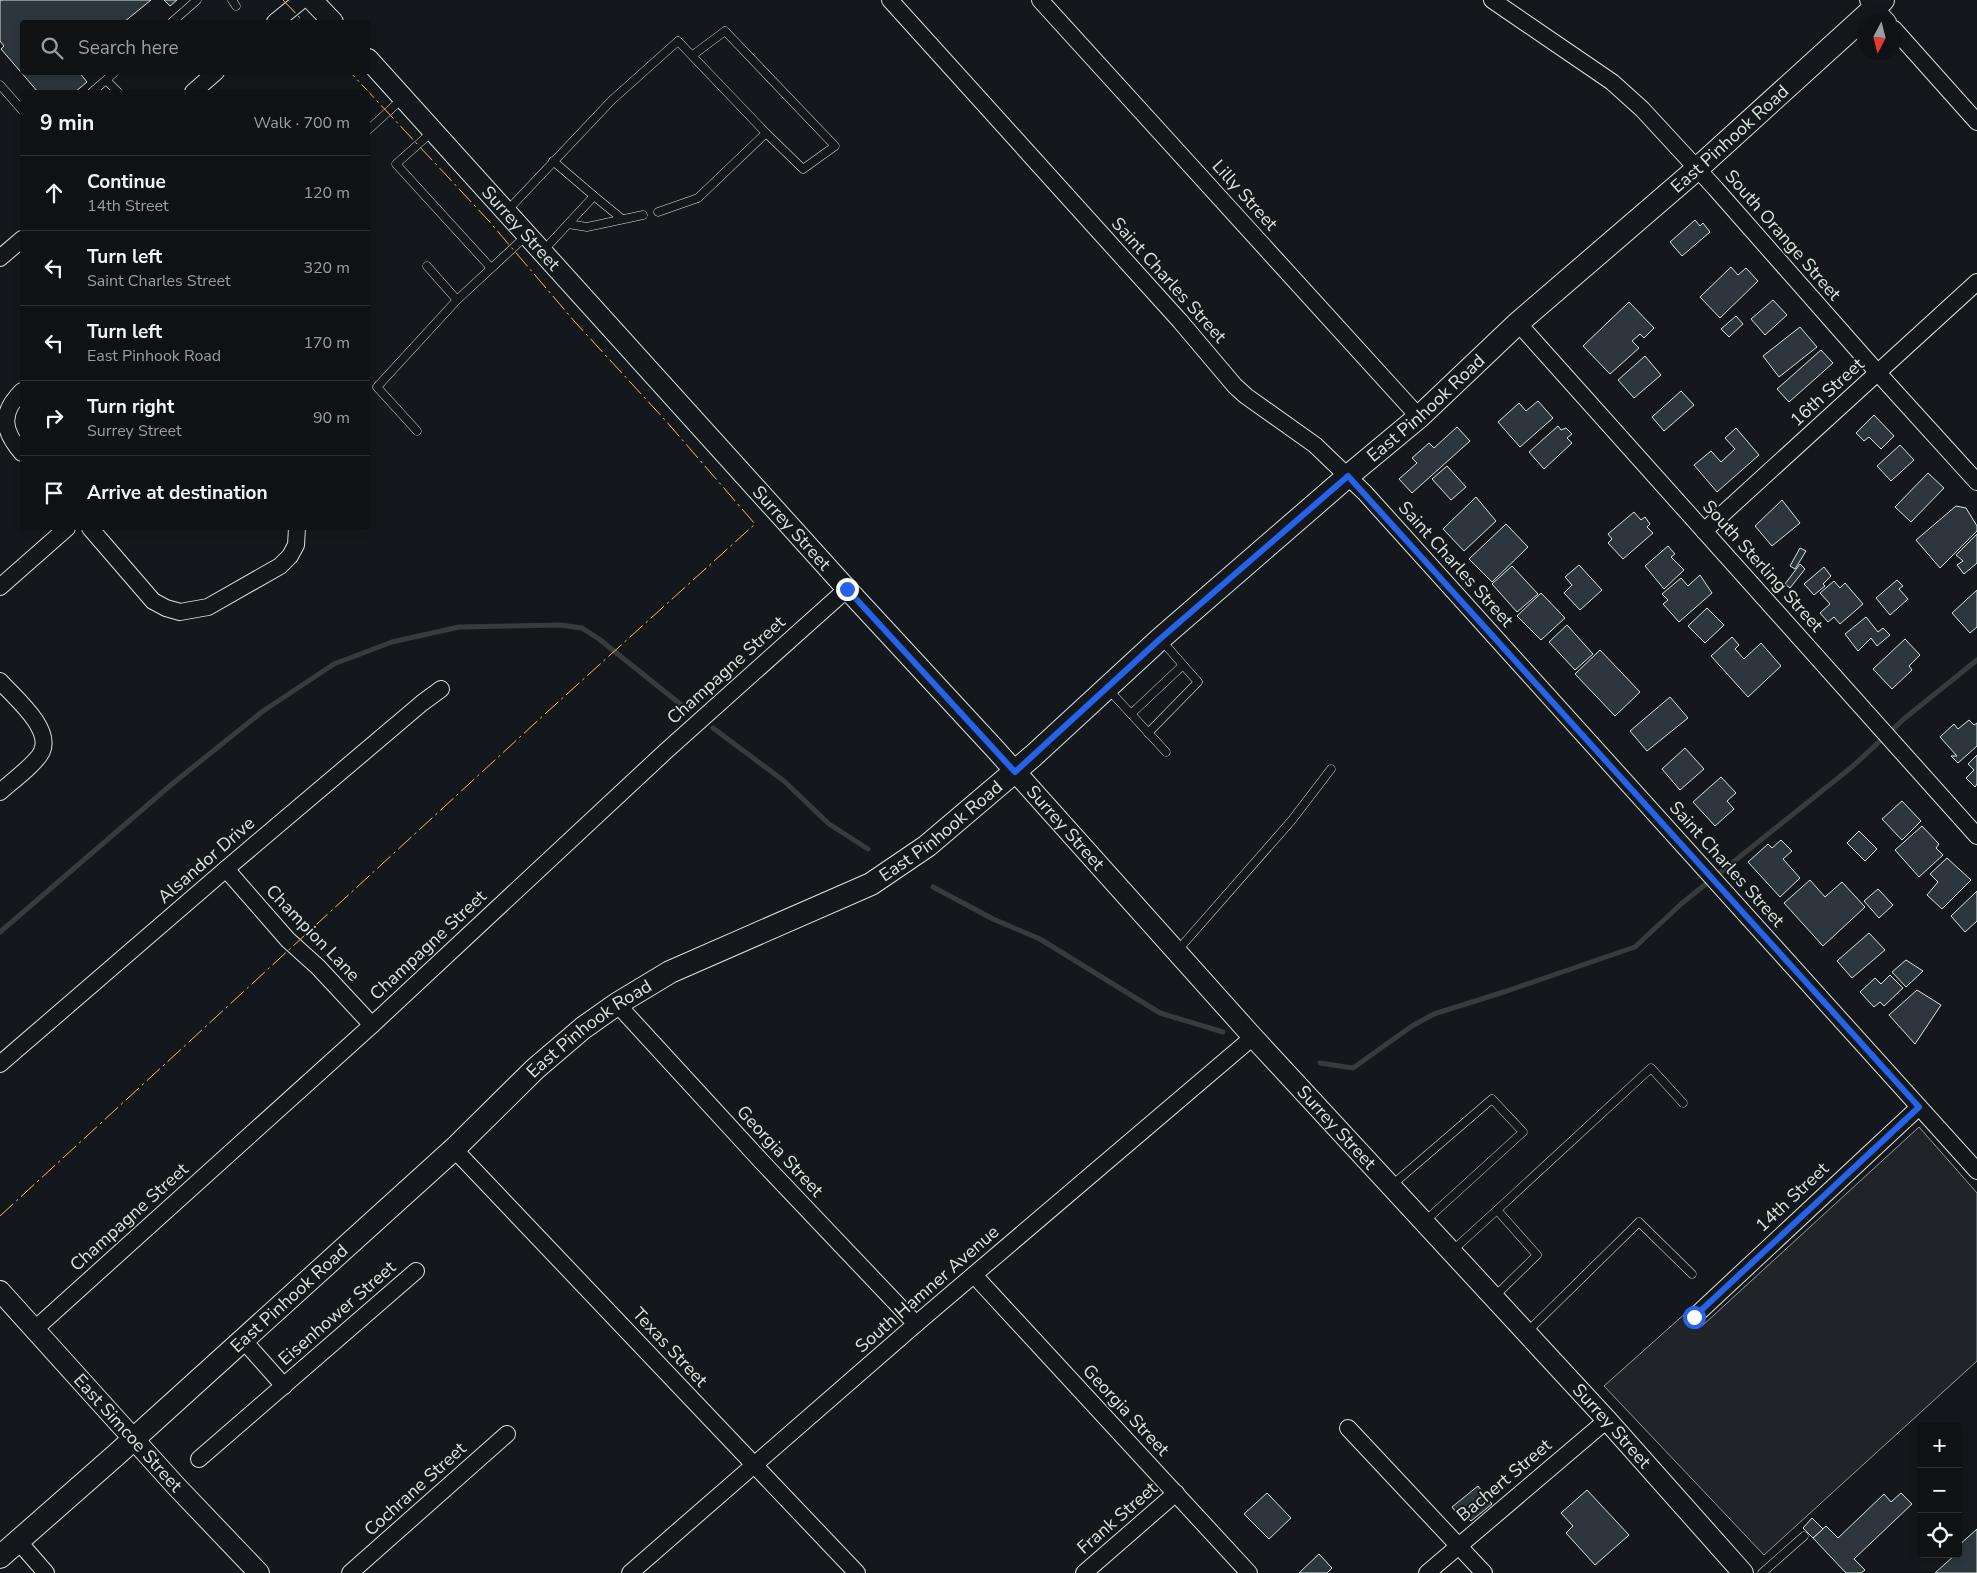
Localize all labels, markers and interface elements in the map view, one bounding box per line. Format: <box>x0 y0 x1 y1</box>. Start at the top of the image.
north arrow <box>1857 15 1902 60</box>
search box <box>20 20 370 75</box>
icon: search <box>38 34 66 62</box>
text: Search here <box>78 35 179 61</box>
street label: East Pinhook Road <box>1666 79 1794 198</box>
text: 9 min <box>40 109 94 137</box>
text: Walk · 700 m <box>254 112 350 134</box>
street label: Lilly Street <box>1207 154 1284 236</box>
street label: South Orange Street <box>1719 164 1847 306</box>
text: Continue <box>87 169 166 195</box>
icon: ahead <box>40 179 68 207</box>
street label: Surrey Street <box>476 181 566 276</box>
text: 120 m <box>303 182 350 204</box>
text: 14th Street <box>87 195 169 217</box>
street label: Saint Charles Street <box>1106 212 1232 349</box>
text: Turn left <box>87 244 162 270</box>
icon: left <box>40 254 68 282</box>
text: 320 m <box>303 257 350 279</box>
text: Saint Charles Street <box>87 270 231 292</box>
text: Turn left <box>87 319 162 345</box>
icon: left <box>40 329 68 357</box>
text: 170 m <box>303 332 350 354</box>
text: East Pinhook Road <box>87 345 221 367</box>
street label: East Pinhook Road <box>1362 349 1490 467</box>
street label: 16th Street <box>1785 352 1870 432</box>
text: Turn right <box>87 394 174 420</box>
icon: right <box>40 404 68 432</box>
text: 90 m <box>313 407 350 429</box>
text: Surrey Street <box>87 420 182 442</box>
icon: arrive <box>40 479 68 507</box>
text: Arrive at destination <box>87 480 268 506</box>
street label: Surrey Street <box>747 480 837 576</box>
street label: South Sterling Street <box>1697 495 1829 638</box>
street label: Saint Charles Street <box>1393 496 1519 633</box>
route end <box>836 578 859 601</box>
street label: Champagne Street <box>662 610 791 730</box>
street label: East Pinhook Road <box>874 775 1008 887</box>
street label: Surrey Street <box>1021 780 1110 876</box>
street label: Saint Charles Street <box>1664 796 1790 933</box>
street label: Alsandor Drive <box>152 811 260 909</box>
street label: Champion Lane <box>261 879 365 987</box>
street label: Champagne Street <box>364 884 492 1005</box>
street label: East Pinhook Road <box>521 974 656 1083</box>
street label: Surrey Street <box>1292 1080 1382 1175</box>
street label: Georgia Street <box>731 1100 829 1202</box>
street label: 14th Street <box>1750 1156 1834 1237</box>
street label: Champagne Street <box>65 1157 194 1277</box>
street label: South Hamner Avenue <box>850 1220 1004 1358</box>
street label: East Pinhook Road <box>225 1239 353 1358</box>
street label: Eisenhower Street <box>273 1255 401 1371</box>
street label: Texas Street <box>627 1302 713 1392</box>
route start <box>1683 1306 1706 1329</box>
street label: Georgia Street <box>1077 1359 1175 1461</box>
street label: East Simcoe Street <box>68 1368 188 1498</box>
street label: Surrey Street <box>1567 1378 1657 1474</box>
map controls <box>1917 1423 1962 1558</box>
button: + <box>1917 1423 1962 1468</box>
street label: Bachert Street <box>1452 1433 1557 1527</box>
street label: Cochrane Street <box>359 1436 472 1541</box>
button: − <box>1917 1468 1962 1513</box>
street label: Frank Street <box>1072 1476 1163 1559</box>
button: locate <box>1917 1513 1962 1558</box>

